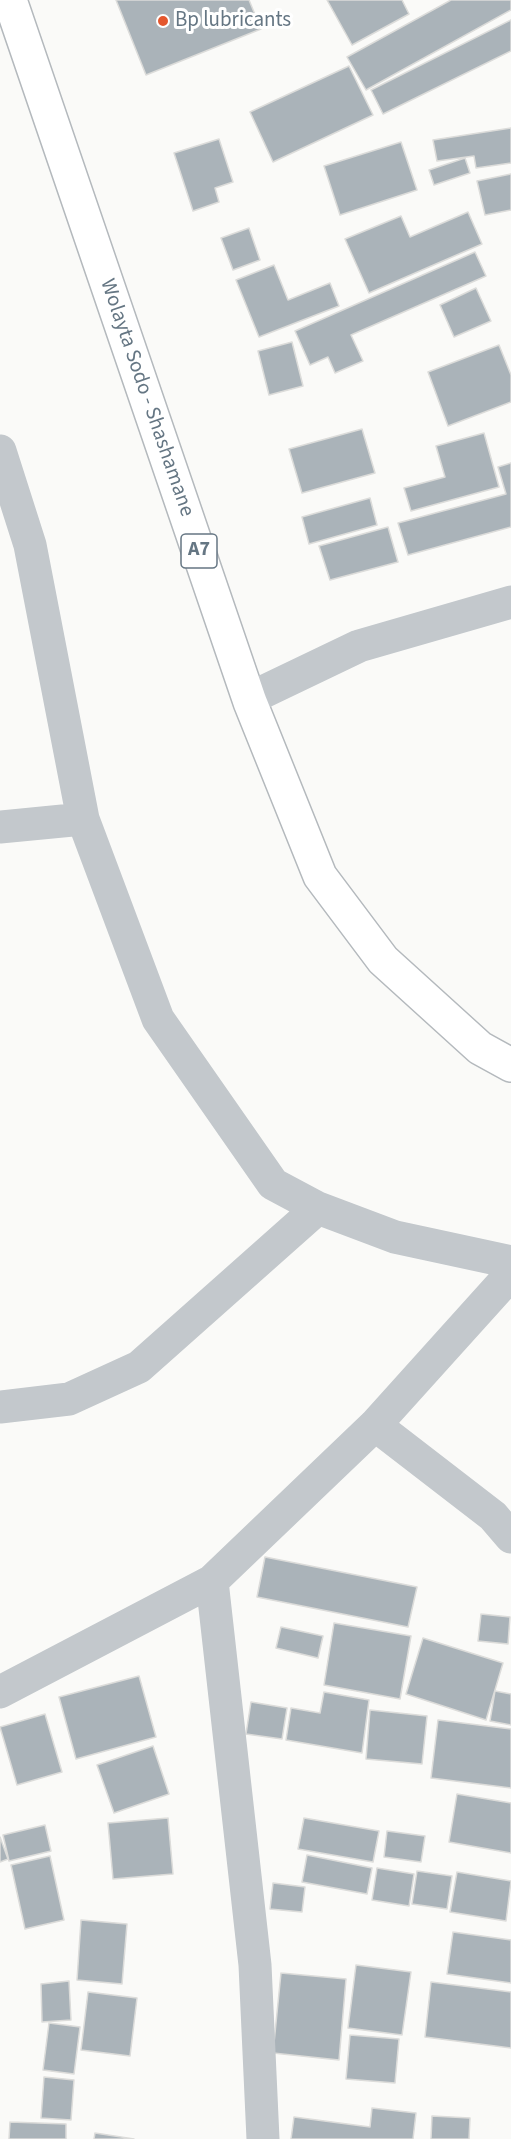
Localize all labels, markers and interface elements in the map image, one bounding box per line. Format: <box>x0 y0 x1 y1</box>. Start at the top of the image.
place label: Bp lubricants <box>175 8 291 34</box>
marker: Bp lubricants <box>156 14 170 28</box>
street label: Wolayta Sodo - Shashamane <box>93 276 199 520</box>
road number: A7 <box>181 534 217 568</box>

